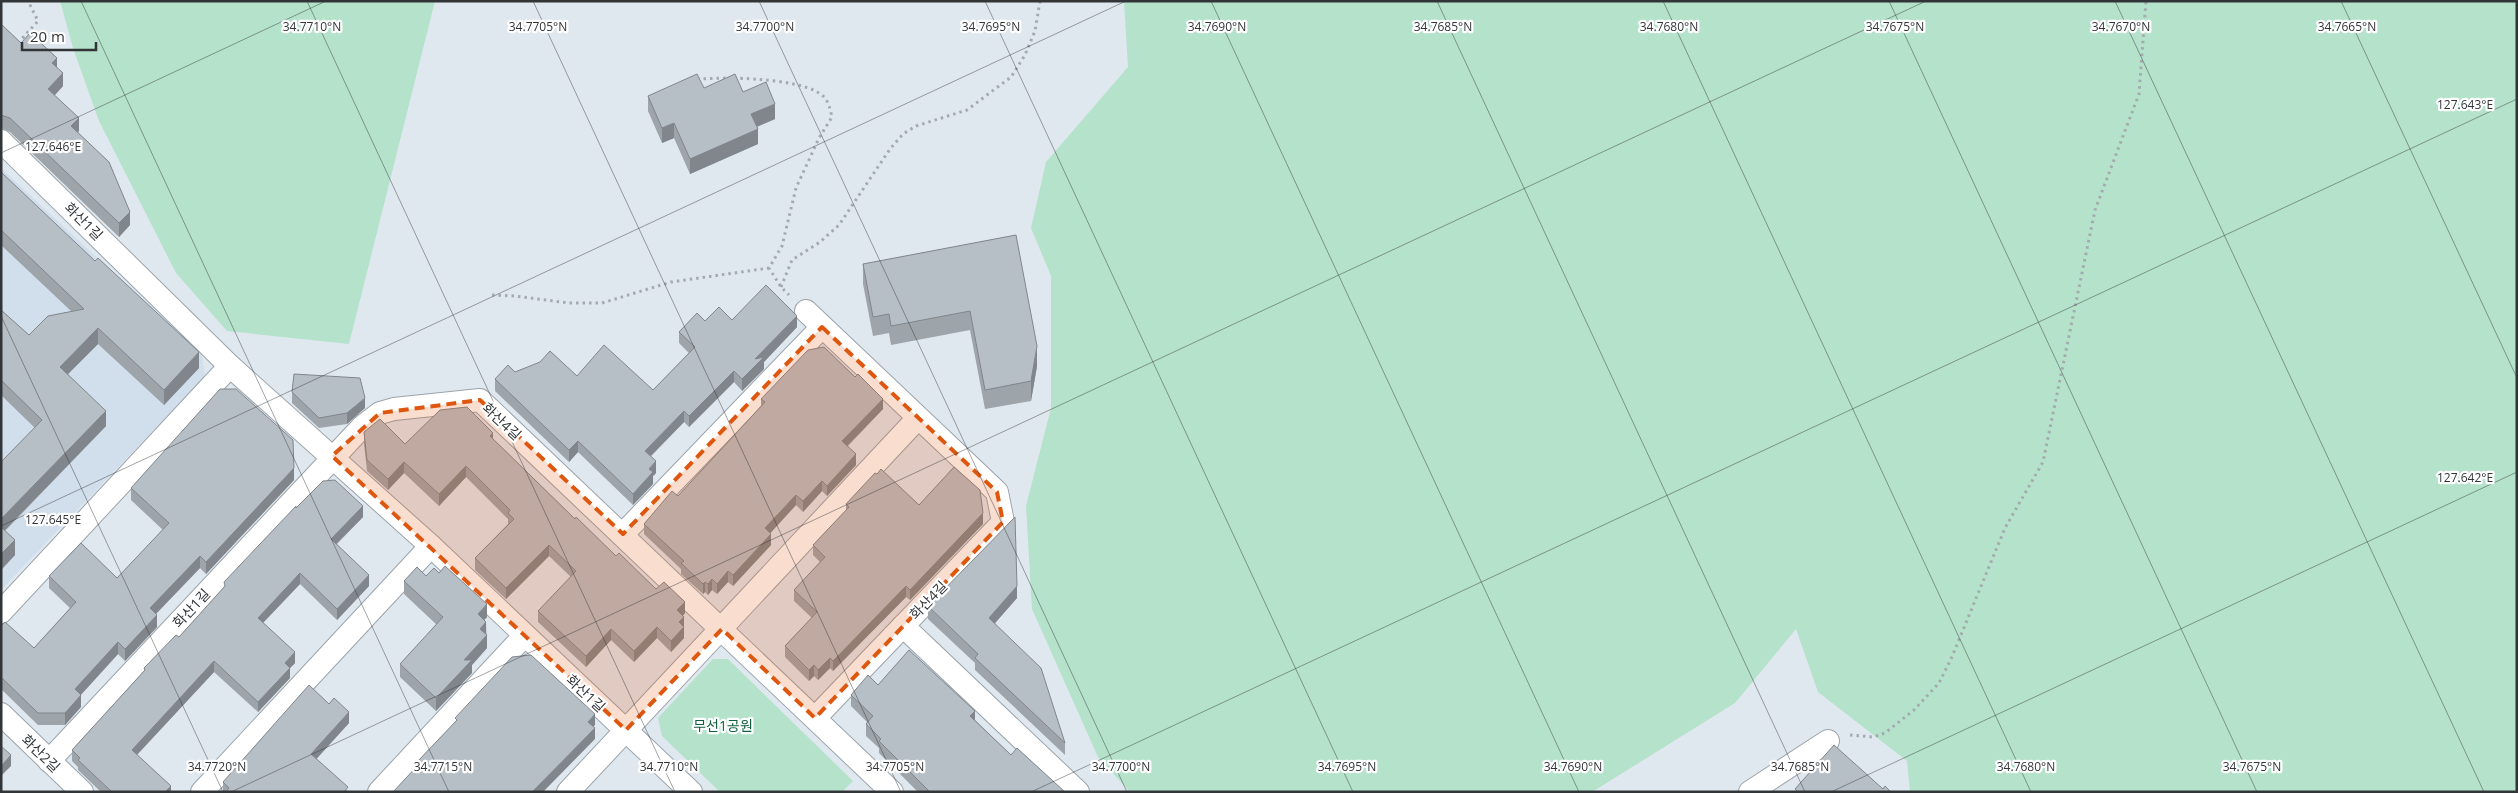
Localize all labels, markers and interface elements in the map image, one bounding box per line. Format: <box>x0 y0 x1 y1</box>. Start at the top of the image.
text: 34.7710°N <box>283 18 341 35</box>
text: 34.7705°N <box>509 18 567 35</box>
text: 34.7700°N <box>736 18 794 35</box>
text: 34.7695°N <box>962 18 1020 35</box>
text: 34.7690°N <box>1188 18 1246 35</box>
text: 34.7685°N <box>1414 18 1472 35</box>
text: 34.7680°N <box>1640 18 1698 35</box>
text: 34.7675°N <box>1866 18 1924 35</box>
text: 34.7670°N <box>2092 18 2150 35</box>
text: 34.7665°N <box>2318 18 2376 35</box>
scale bar <box>22 20 96 52</box>
text: 20 m <box>30 26 65 46</box>
text: 127.643°E <box>2437 96 2493 113</box>
text: 127.646°E <box>25 138 81 155</box>
street label: 화산1길 <box>61 198 107 244</box>
street label: 화산4길 <box>478 398 526 444</box>
text: 127.642°E <box>2437 469 2493 486</box>
text: 127.645°E <box>25 511 81 528</box>
street label: 화산4길 <box>905 577 951 623</box>
street label: 화산1길 <box>168 584 214 632</box>
street label: 화산1길 <box>562 670 610 716</box>
park label: 무선1공원 <box>693 716 753 735</box>
street label: 화산2길 <box>18 730 64 776</box>
text: 34.7720°N <box>188 758 246 775</box>
text: 34.7715°N <box>414 758 472 775</box>
text: 34.7710°N <box>640 758 698 775</box>
text: 34.7705°N <box>866 758 924 775</box>
text: 34.7700°N <box>1092 758 1150 775</box>
text: 34.7695°N <box>1318 758 1376 775</box>
text: 34.7690°N <box>1544 758 1602 775</box>
text: 34.7685°N <box>1771 758 1829 775</box>
text: 34.7680°N <box>1997 758 2055 775</box>
text: 34.7675°N <box>2223 758 2281 775</box>

